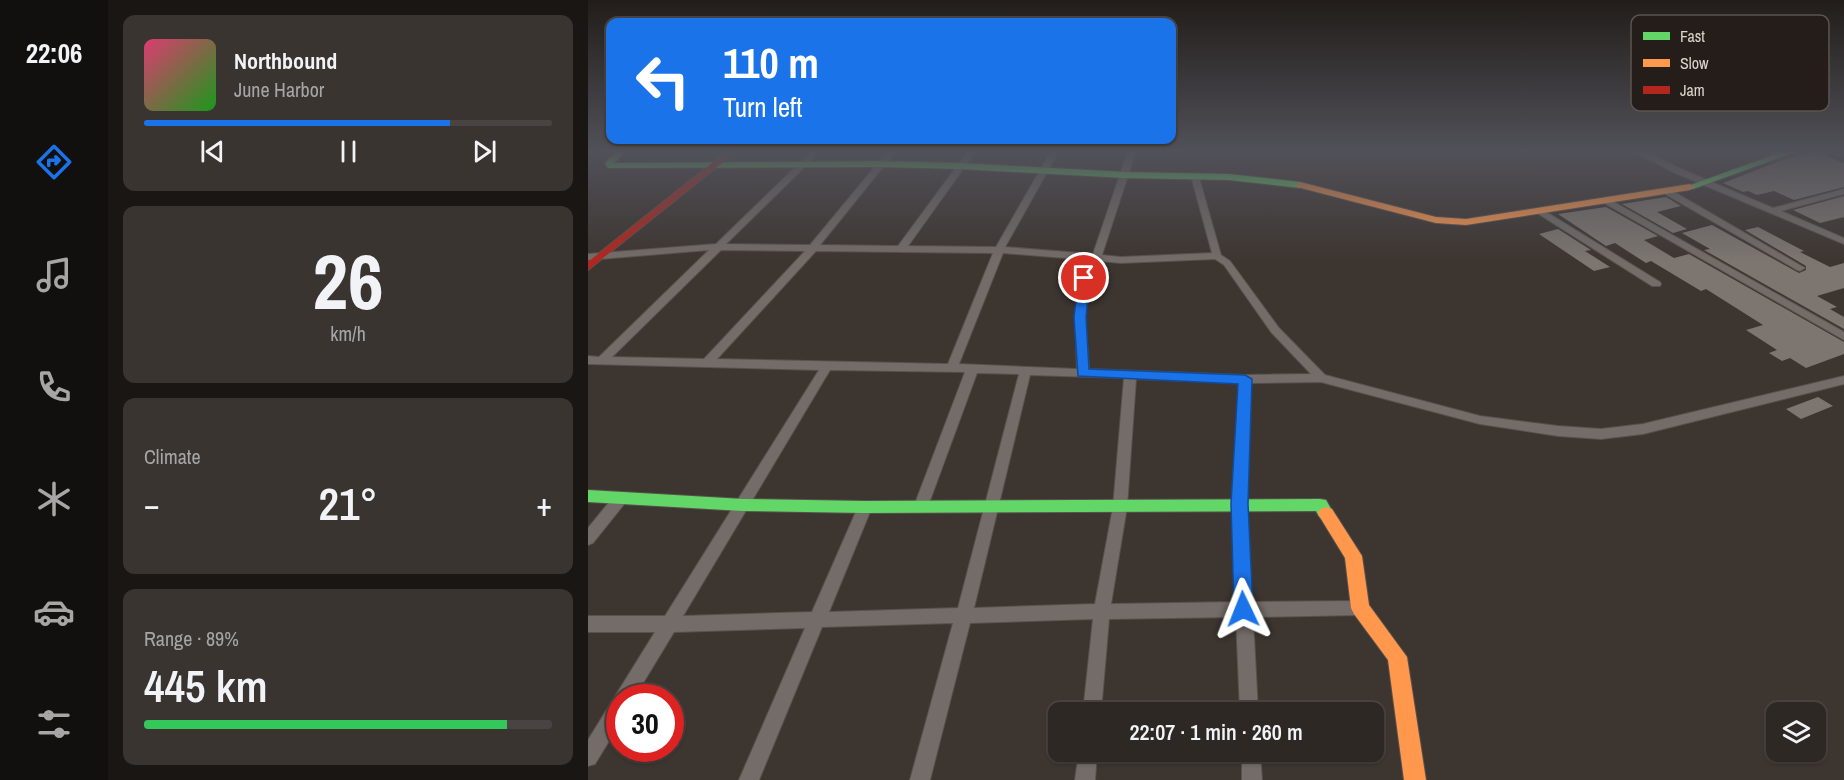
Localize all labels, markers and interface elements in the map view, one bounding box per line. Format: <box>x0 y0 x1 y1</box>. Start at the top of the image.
legend <box>1631 15 1829 111</box>
text: Fast <box>1680 25 1705 47</box>
text: 22:06 <box>26 35 82 71</box>
text: 110 m <box>723 35 819 91</box>
icon: left <box>624 42 702 120</box>
text: Northbound <box>234 46 337 76</box>
text: Slow <box>1680 52 1709 74</box>
text: June Harbor <box>234 76 324 103</box>
text: Jam <box>1680 79 1705 101</box>
text: Turn left <box>723 89 802 125</box>
icon: previous <box>196 135 229 168</box>
icon: pause <box>332 135 365 168</box>
icon: next <box>468 135 501 168</box>
icon: directions <box>33 141 75 183</box>
text: 26 <box>312 228 384 333</box>
pin <box>1058 252 1109 303</box>
icon: music <box>33 254 75 296</box>
icon: arrive <box>1067 261 1100 294</box>
text: km/h <box>330 320 366 347</box>
icon: phone <box>33 366 75 408</box>
text: Climate <box>144 443 201 470</box>
text: 21° <box>318 473 378 534</box>
icon: climate <box>33 478 75 520</box>
text: − <box>144 482 160 526</box>
text: + <box>536 482 552 526</box>
position arrow <box>1211 577 1275 641</box>
icon: car <box>33 591 75 633</box>
text: Range · 89% <box>144 625 239 652</box>
text: 445 km <box>144 655 268 716</box>
speed limit sign: 30 <box>606 684 684 762</box>
map controls <box>1766 702 1826 762</box>
button: layers <box>1766 702 1826 762</box>
icon: filters <box>33 703 75 745</box>
text: 22:07 · 1 min · 260 m <box>1129 717 1303 747</box>

